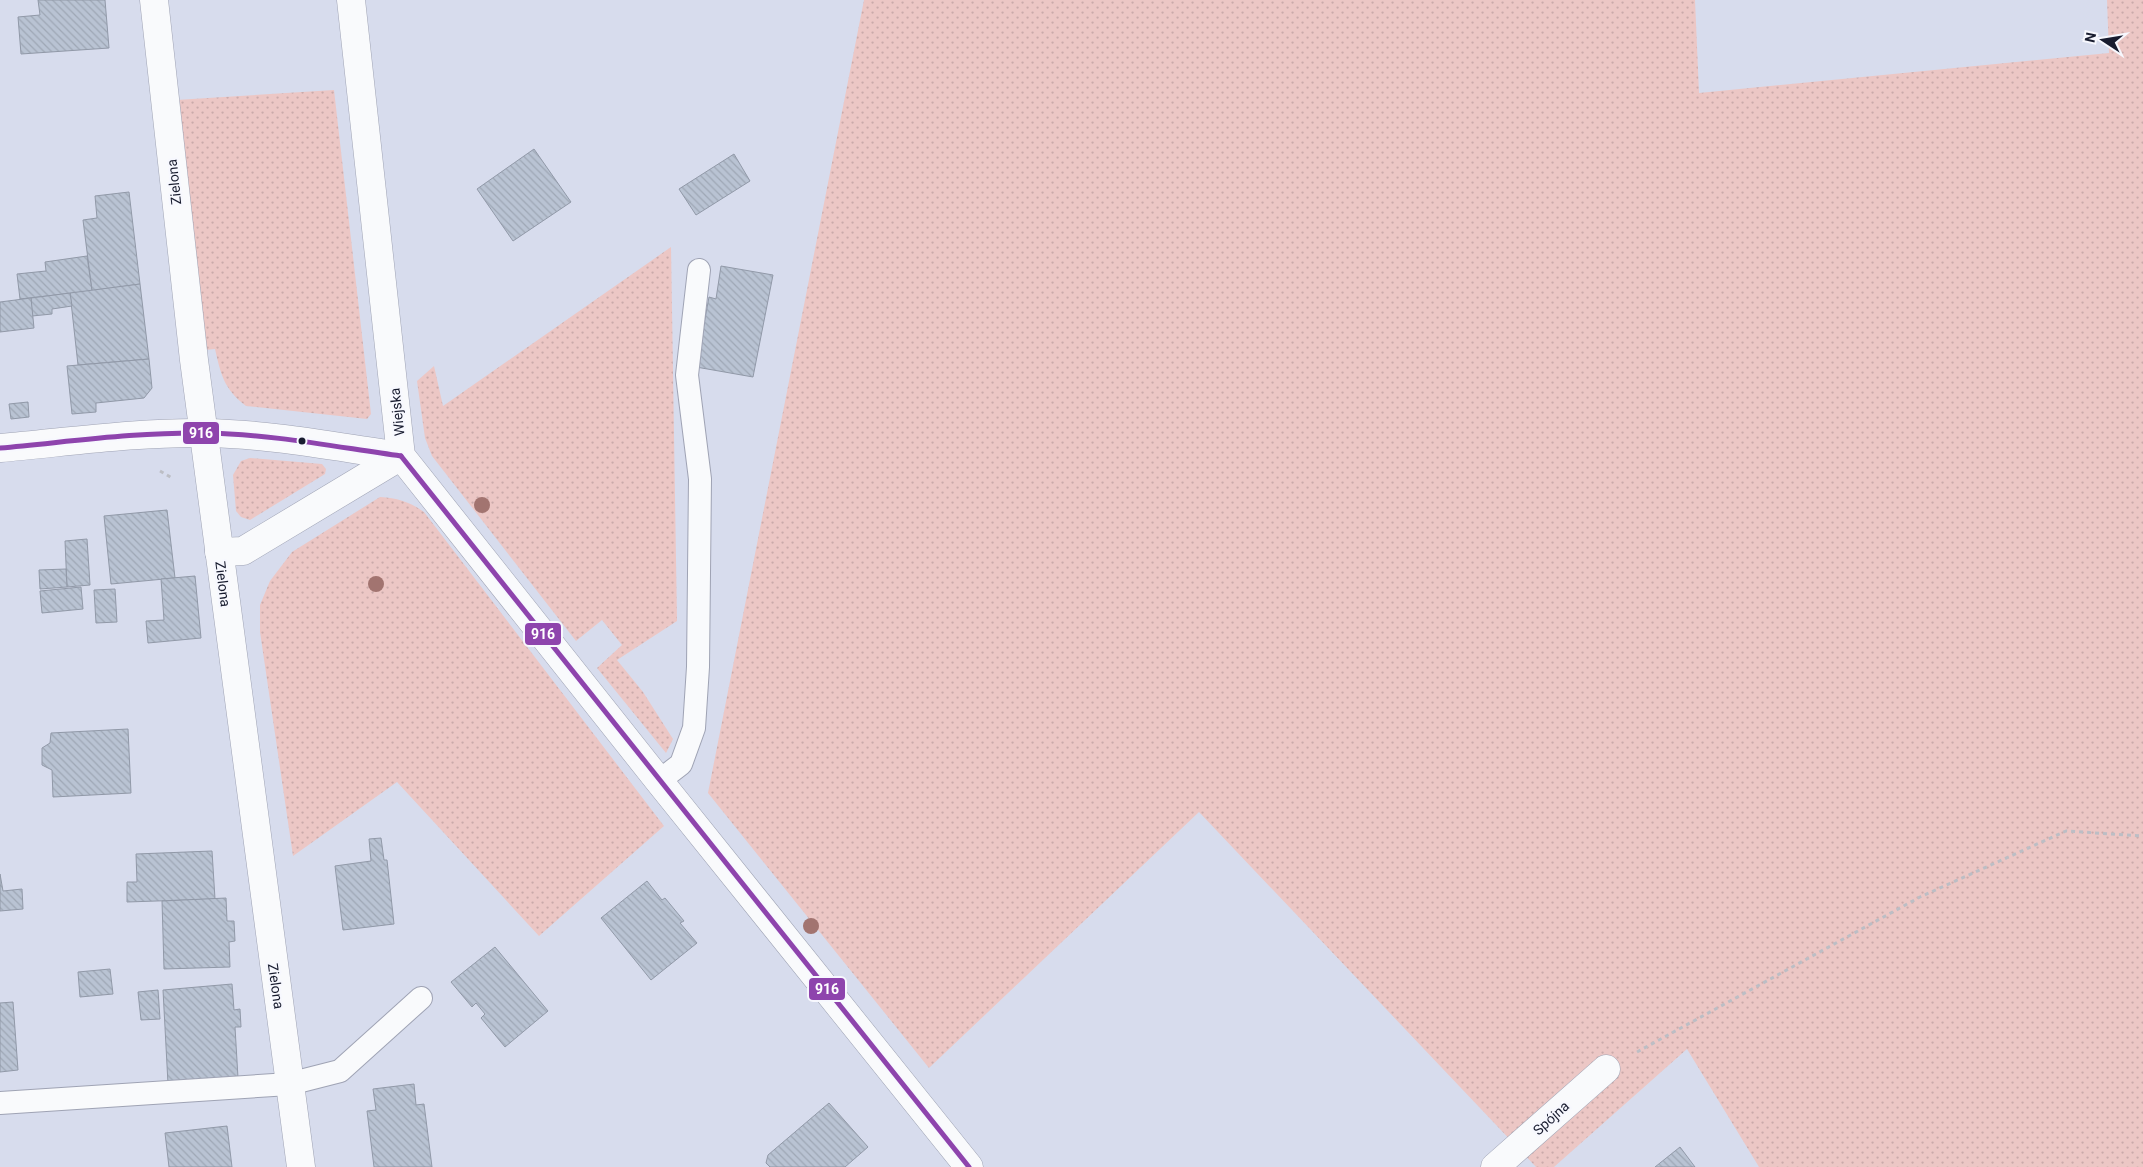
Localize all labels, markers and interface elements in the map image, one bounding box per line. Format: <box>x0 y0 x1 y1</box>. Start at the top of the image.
north arrow <box>2078 15 2128 65</box>
text: N <box>2081 31 2099 44</box>
street label: Zielona <box>164 158 184 206</box>
street label: Wiejska <box>387 387 407 437</box>
line badge: 916 <box>182 421 220 445</box>
text: 916 <box>189 425 213 441</box>
unlabelled marker <box>297 436 307 446</box>
street label: Zielona <box>212 560 234 608</box>
line badge: 916 <box>524 622 562 646</box>
text: 916 <box>531 626 555 642</box>
street label: Zielona <box>265 962 287 1010</box>
line badge: 916 <box>808 977 846 1001</box>
text: 916 <box>815 981 839 997</box>
street label: Spójna <box>1530 1098 1572 1138</box>

